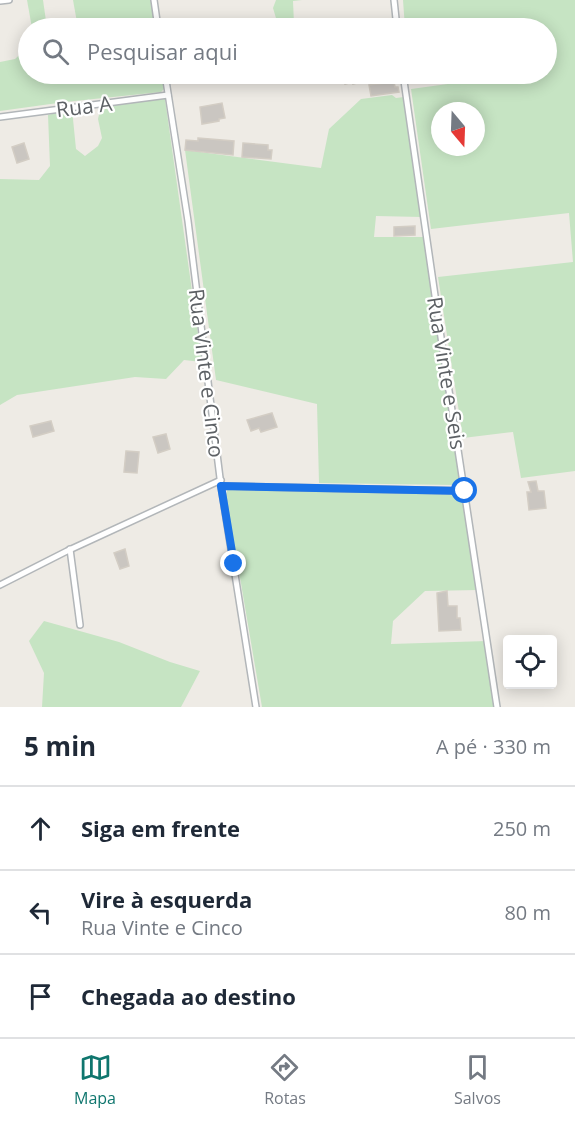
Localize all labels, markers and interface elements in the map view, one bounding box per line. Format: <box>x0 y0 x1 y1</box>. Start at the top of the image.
search box <box>18 18 557 84</box>
icon: search <box>39 35 72 68</box>
text: Pesquisar aqui <box>87 36 238 66</box>
street label: Rua A <box>54 89 114 123</box>
north arrow <box>431 102 485 156</box>
street label: Rua Vinte e Cinco <box>183 287 231 459</box>
street label: Rua Vinte e Seis <box>421 295 473 451</box>
route start <box>451 477 477 503</box>
route end <box>220 550 246 576</box>
map controls <box>503 635 557 689</box>
button: locate <box>503 635 557 689</box>
text: 5 min <box>24 728 96 764</box>
text: A pé · 330 m <box>436 733 551 760</box>
icon: ahead <box>24 812 57 845</box>
text: Siga em frente <box>81 813 240 843</box>
text: 250 m <box>493 815 551 842</box>
text: Vire à esquerda <box>81 884 252 914</box>
icon: left <box>24 896 57 929</box>
text: 80 m <box>504 899 551 926</box>
text: Rua Vinte e Cinco <box>81 914 243 941</box>
icon: arrive <box>24 980 57 1013</box>
text: Chegada ao destino <box>81 981 296 1011</box>
tab: Mapa <box>74 1051 116 1109</box>
tab: Rotas <box>264 1051 306 1109</box>
tab: Salvos <box>454 1051 501 1109</box>

